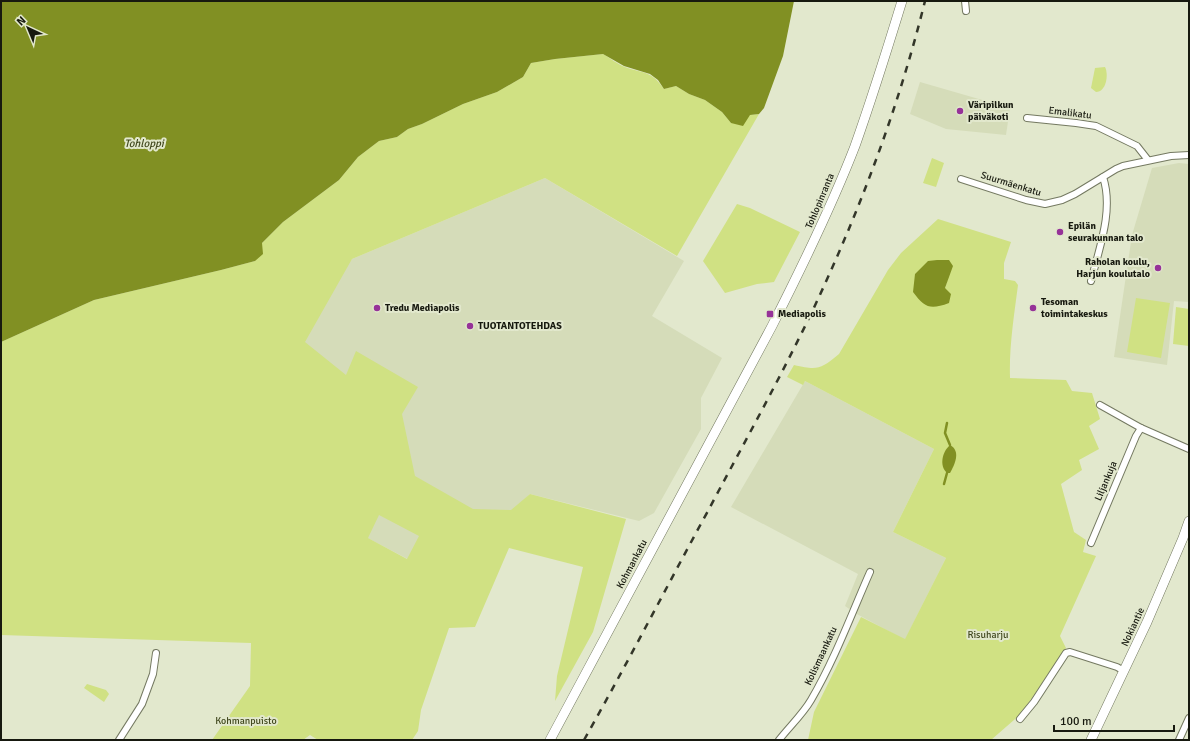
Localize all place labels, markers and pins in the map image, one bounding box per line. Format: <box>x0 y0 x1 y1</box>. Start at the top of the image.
place label: Väripilkun päiväkoti <box>968 99 1014 123</box>
marker: Väripilkun päiväkoti <box>955 106 965 116</box>
place label: Epilän seurakunnan talo <box>1068 220 1143 244</box>
marker: Epilän seurakunnan talo <box>1055 227 1065 237</box>
place label: Raholan koulu, Harjun koulutalo <box>1076 256 1150 280</box>
marker: Raholan koulu, Harjun koulutalo <box>1153 263 1163 273</box>
place label: Tesoman toimintakeskus <box>1040 296 1108 320</box>
place label: Tredu Mediapolis <box>385 302 460 314</box>
marker: Tredu Mediapolis <box>372 303 382 313</box>
marker: Tesoman toimintakeskus <box>1028 303 1038 313</box>
place label: Mediapolis <box>778 308 826 320</box>
marker: Mediapolis <box>765 309 775 319</box>
place label: TUOTANTOTEHDAS <box>478 320 562 332</box>
marker: TUOTANTOTEHDAS <box>465 321 475 331</box>

